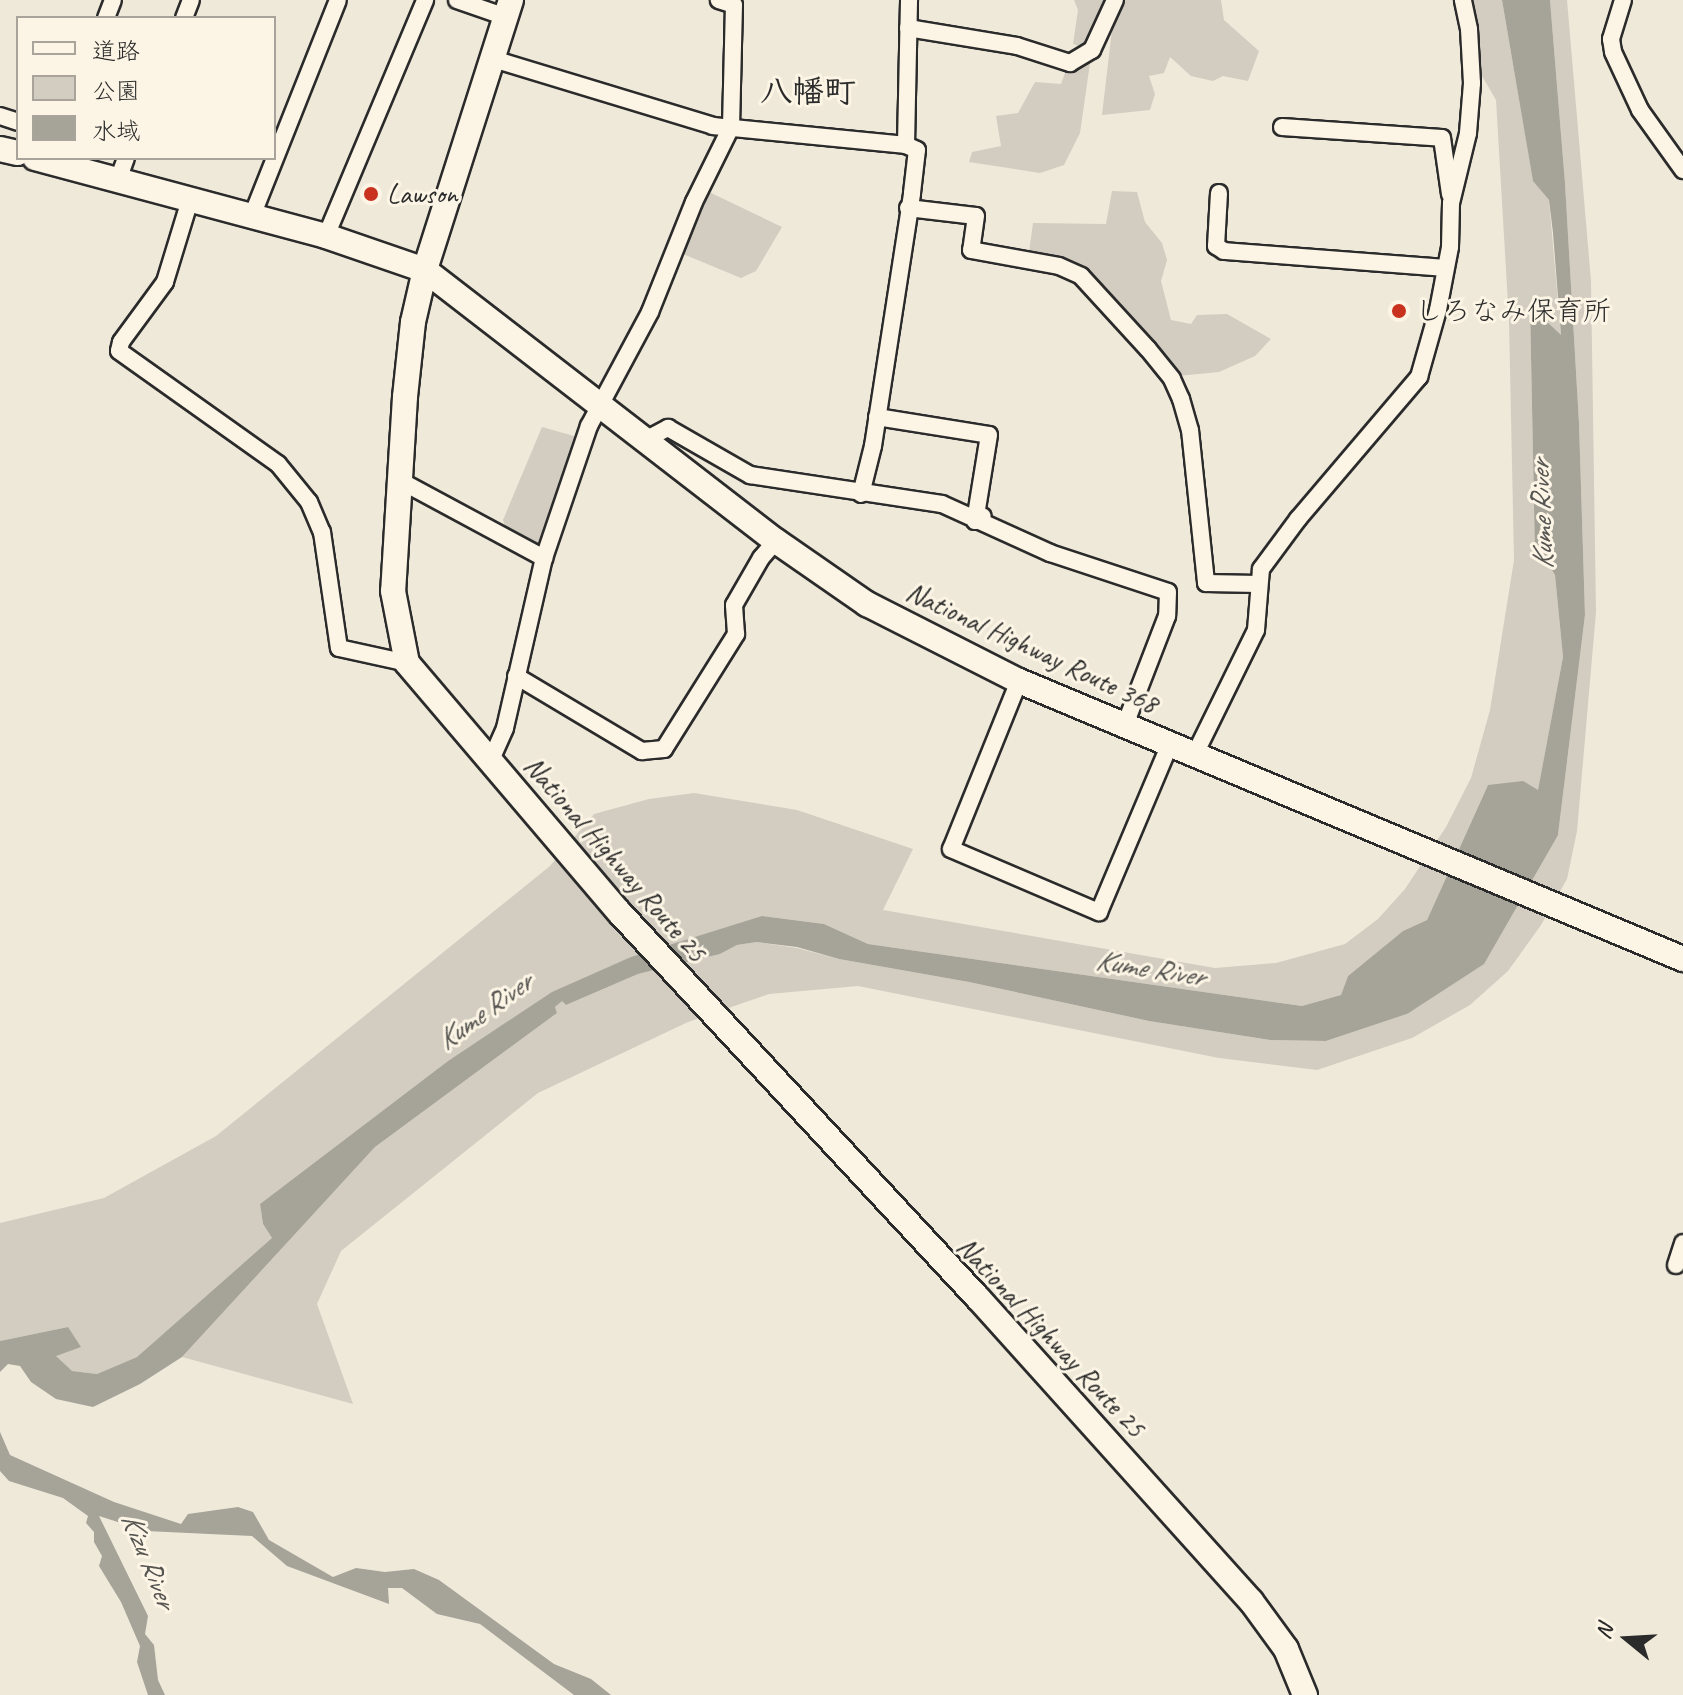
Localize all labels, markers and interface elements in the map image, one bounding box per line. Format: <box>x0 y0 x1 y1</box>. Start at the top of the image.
legend <box>16 16 276 160</box>
text: 道路 <box>92 36 140 66</box>
district label: 八幡町 <box>760 73 856 111</box>
text: 公園 <box>92 76 140 106</box>
text: 水域 <box>92 116 140 146</box>
place label: Lawson <box>387 177 457 211</box>
marker: Lawson <box>362 185 380 203</box>
place label: しろなみ保育所 <box>1415 294 1611 328</box>
marker: しろなみ保育所 <box>1390 302 1408 320</box>
water label: Kume River <box>1521 459 1561 571</box>
street label: National Highway Route 368 <box>901 575 1163 721</box>
street label: National Highway Route 25 <box>517 749 713 969</box>
water label: Kume River <box>1093 942 1207 994</box>
water label: Kume River <box>429 964 539 1058</box>
street label: National Highway Route 25 <box>950 1230 1152 1444</box>
water label: Kizu River <box>113 1506 185 1614</box>
north arrow <box>1587 1599 1667 1679</box>
text: N <box>1589 1621 1620 1642</box>

